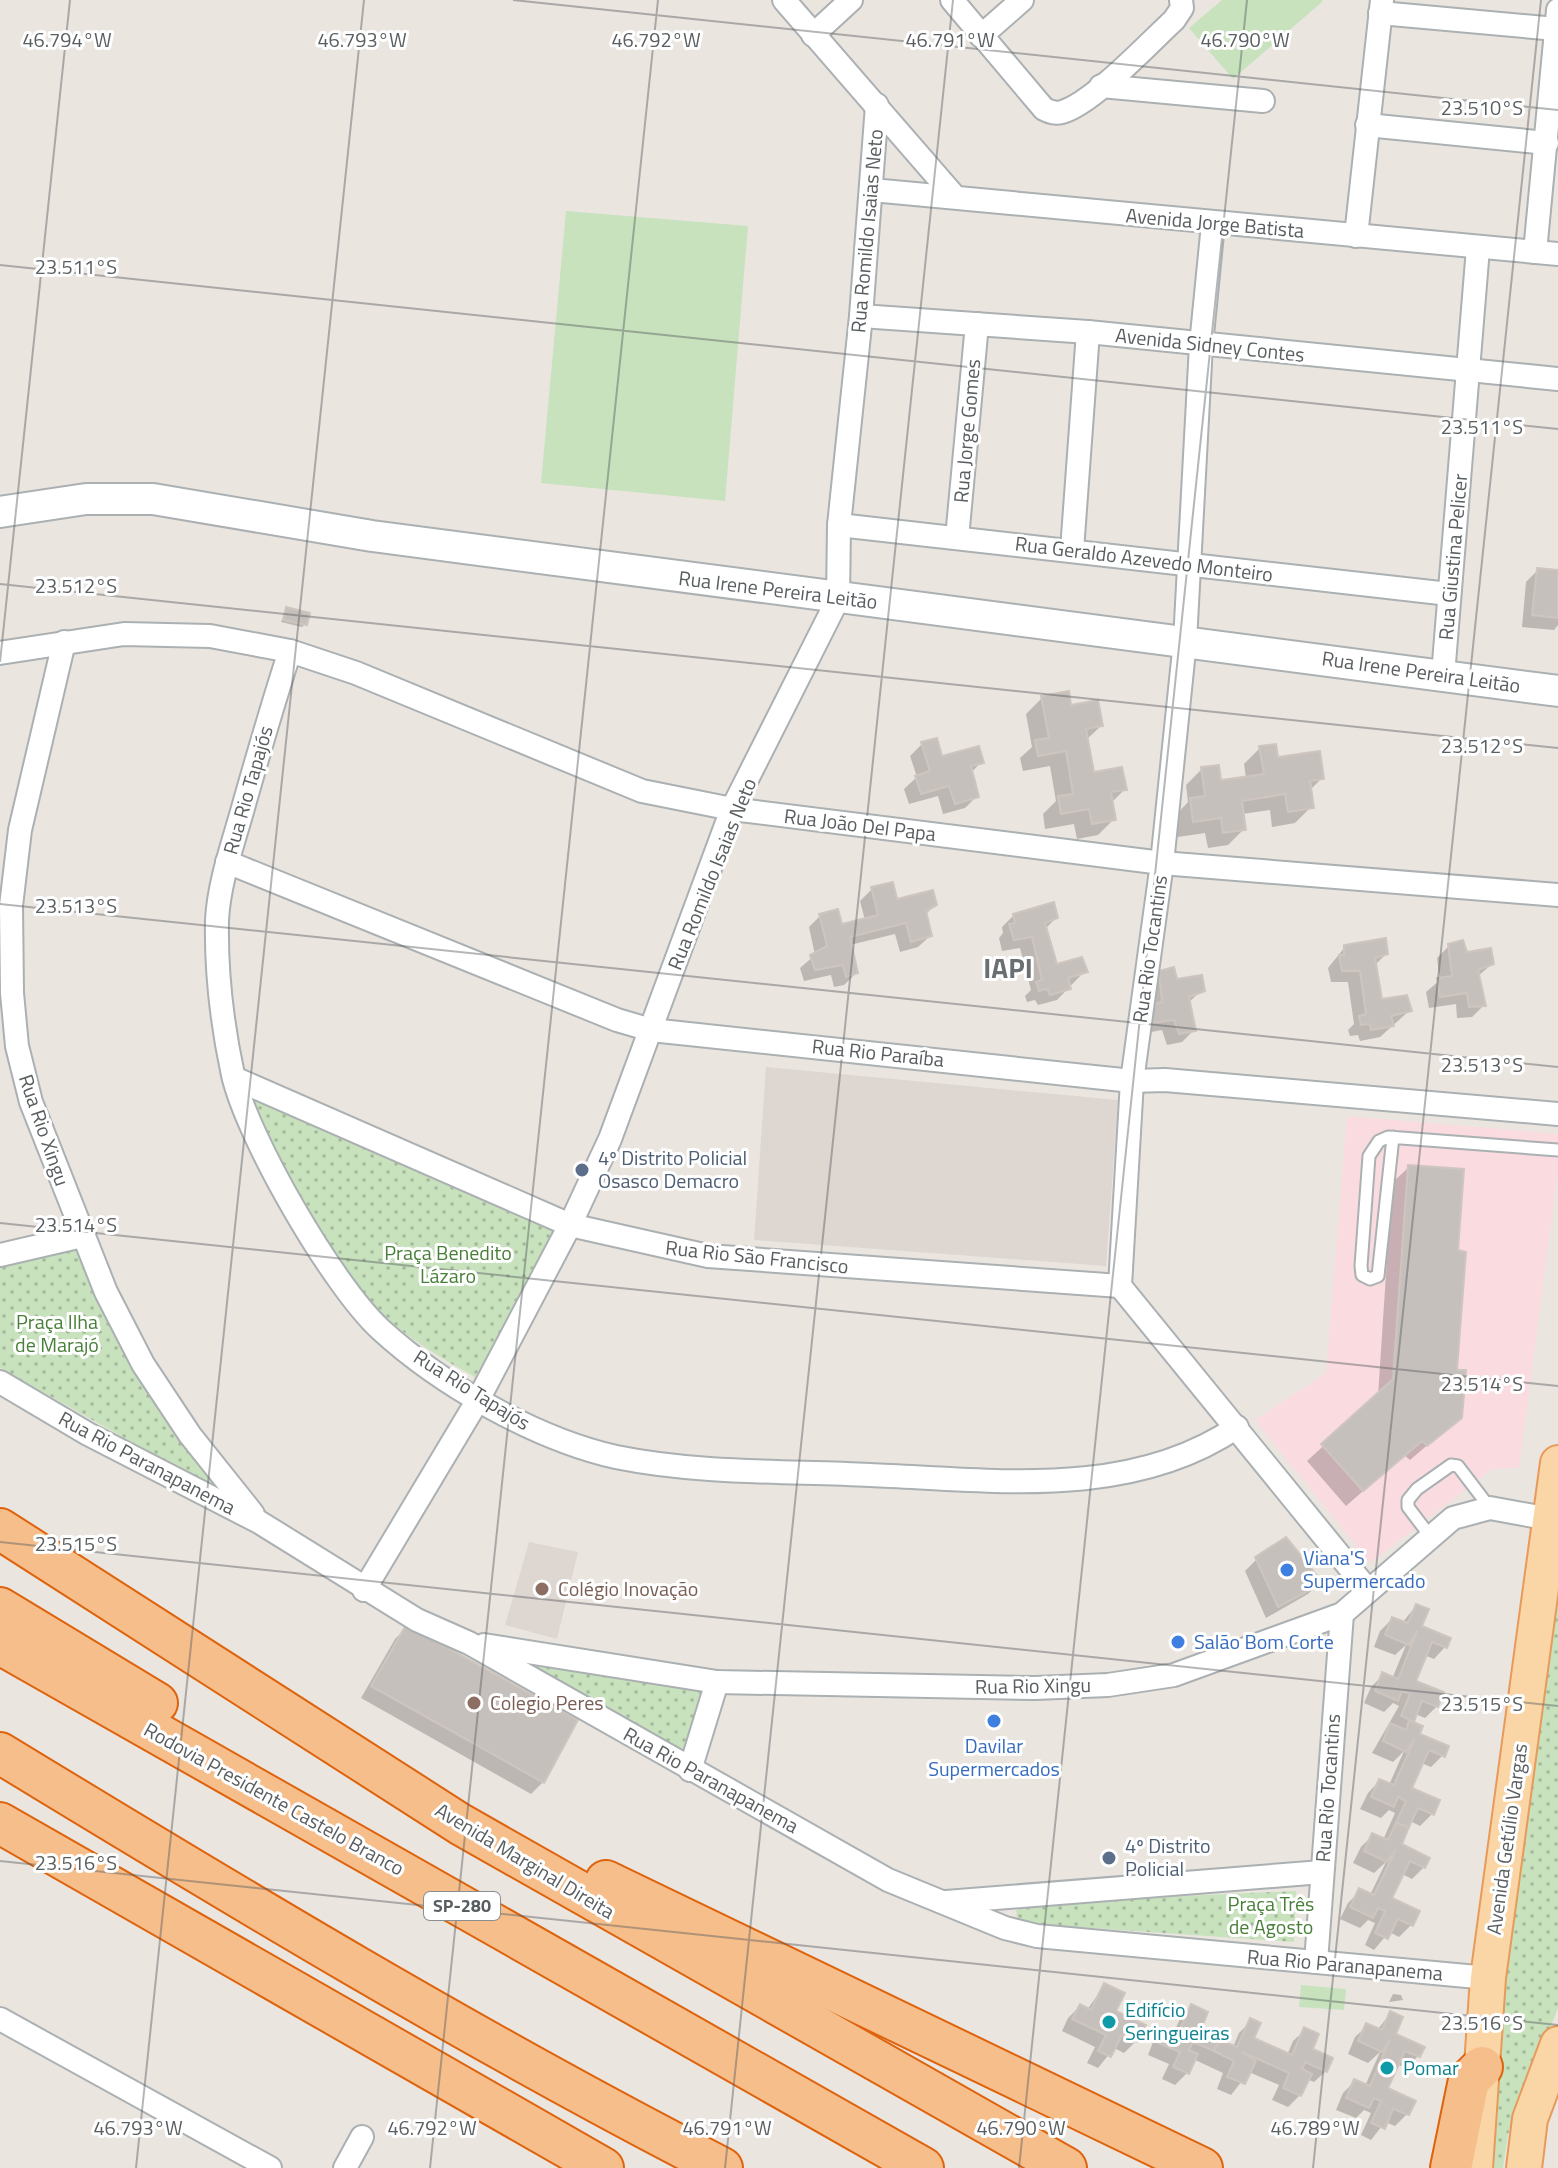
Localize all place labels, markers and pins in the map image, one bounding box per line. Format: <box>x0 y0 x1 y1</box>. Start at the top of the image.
place label: 4º Distrito Policial Osasco Demacro <box>598 1142 747 1196</box>
marker: 4º Distrito Policial Osasco Demacro <box>573 1161 591 1179</box>
place label: Viana'S Supermercado <box>1303 1542 1425 1596</box>
marker: Viana'S Supermercado <box>1278 1561 1296 1579</box>
place label: Colégio Inovação <box>558 1573 698 1604</box>
marker: Colégio Inovação <box>533 1580 551 1598</box>
place label: Salão Bom Corte <box>1194 1626 1334 1657</box>
marker: Salão Bom Corte <box>1169 1633 1187 1651</box>
place label: Colegio Peres <box>490 1687 604 1718</box>
marker: Colegio Peres <box>465 1694 483 1712</box>
marker: Davilar Supermercados <box>985 1712 1003 1730</box>
place label: Davilar Supermercados <box>928 1730 1060 1784</box>
place label: 4º Distrito Policial <box>1125 1830 1211 1884</box>
marker: 4º Distrito Policial <box>1100 1849 1118 1867</box>
place label: Edifício Seringueiras <box>1125 1994 1230 2048</box>
marker: Edifício Seringueiras <box>1100 2013 1118 2031</box>
place label: Pomar <box>1403 2052 1459 2083</box>
marker: Pomar <box>1378 2059 1396 2077</box>

